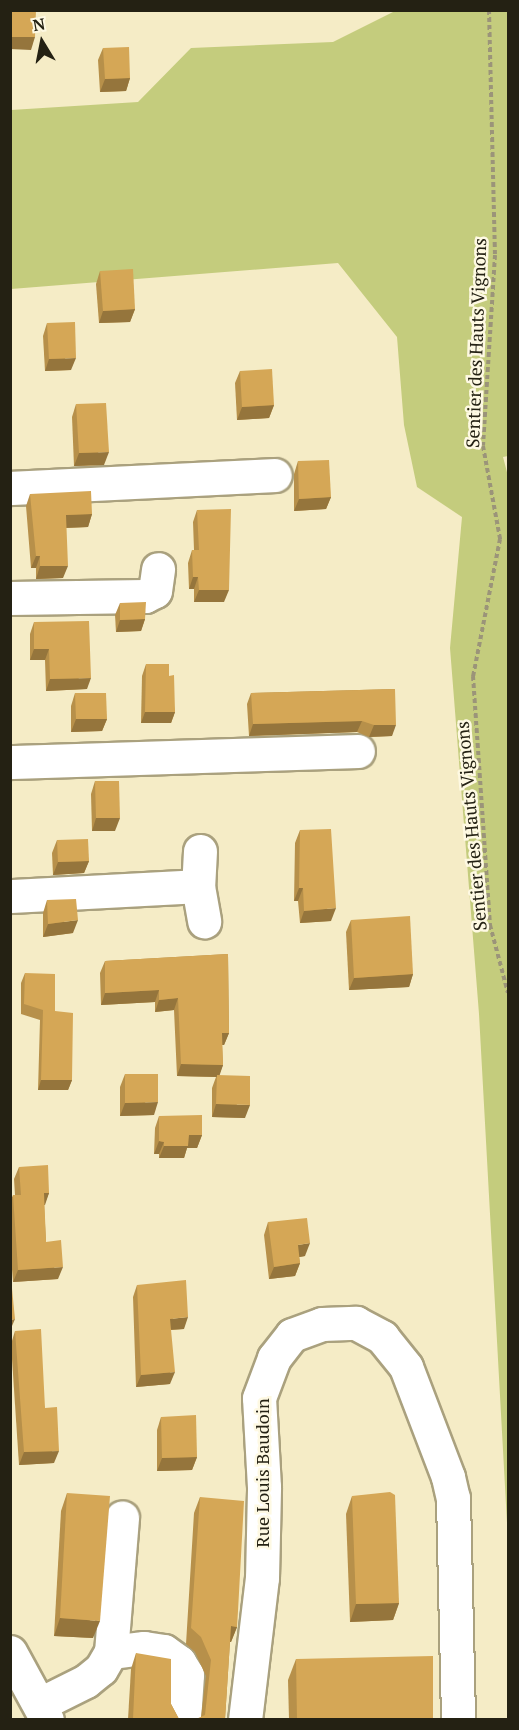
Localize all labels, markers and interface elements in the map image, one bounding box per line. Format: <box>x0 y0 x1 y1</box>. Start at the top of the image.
north arrow <box>12 12 72 72</box>
text: N <box>31 12 47 36</box>
street label: Sentier des Hauts Vignons <box>462 237 490 449</box>
street label: Sentier des Hauts Vignons <box>451 720 491 932</box>
street label: Rue Louis Baudoin <box>251 1398 273 1548</box>

